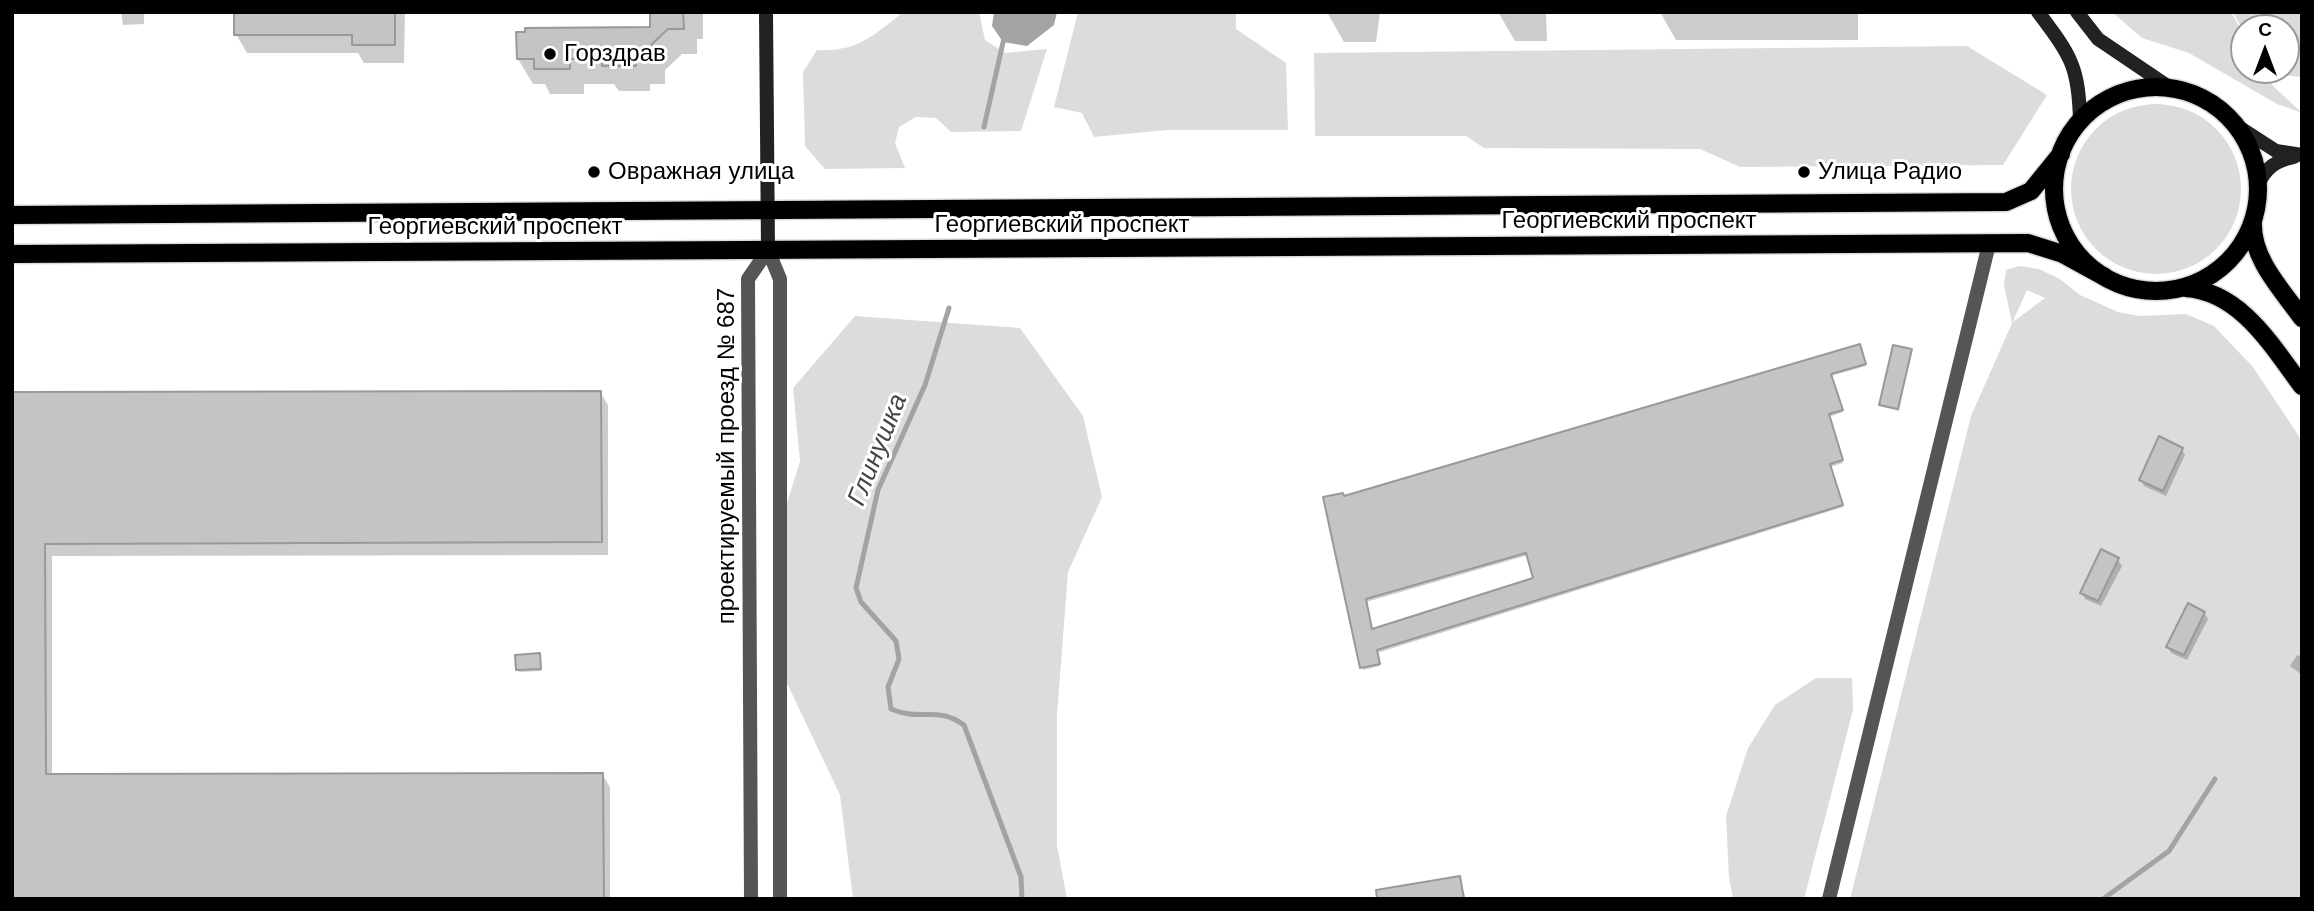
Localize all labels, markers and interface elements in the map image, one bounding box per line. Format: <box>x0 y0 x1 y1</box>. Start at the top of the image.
north arrow <box>2230 14 2300 84</box>
text: С <box>2258 19 2272 40</box>
place label: Горздрав <box>564 40 666 68</box>
marker: Горздрав <box>542 46 558 62</box>
place label: Овражная улица <box>608 158 794 186</box>
place label: Улица Радио <box>1818 158 1962 186</box>
marker: Овражная улица <box>586 164 602 180</box>
marker: Улица Радио <box>1796 164 1812 180</box>
street label: Георгиевский проспект <box>1501 207 1757 235</box>
street label: Георгиевский проспект <box>934 211 1190 239</box>
street label: Георгиевский проспект <box>367 213 623 241</box>
street label: проектируемый проезд № 687 <box>713 288 741 624</box>
water label: Глинушка <box>841 390 915 510</box>

